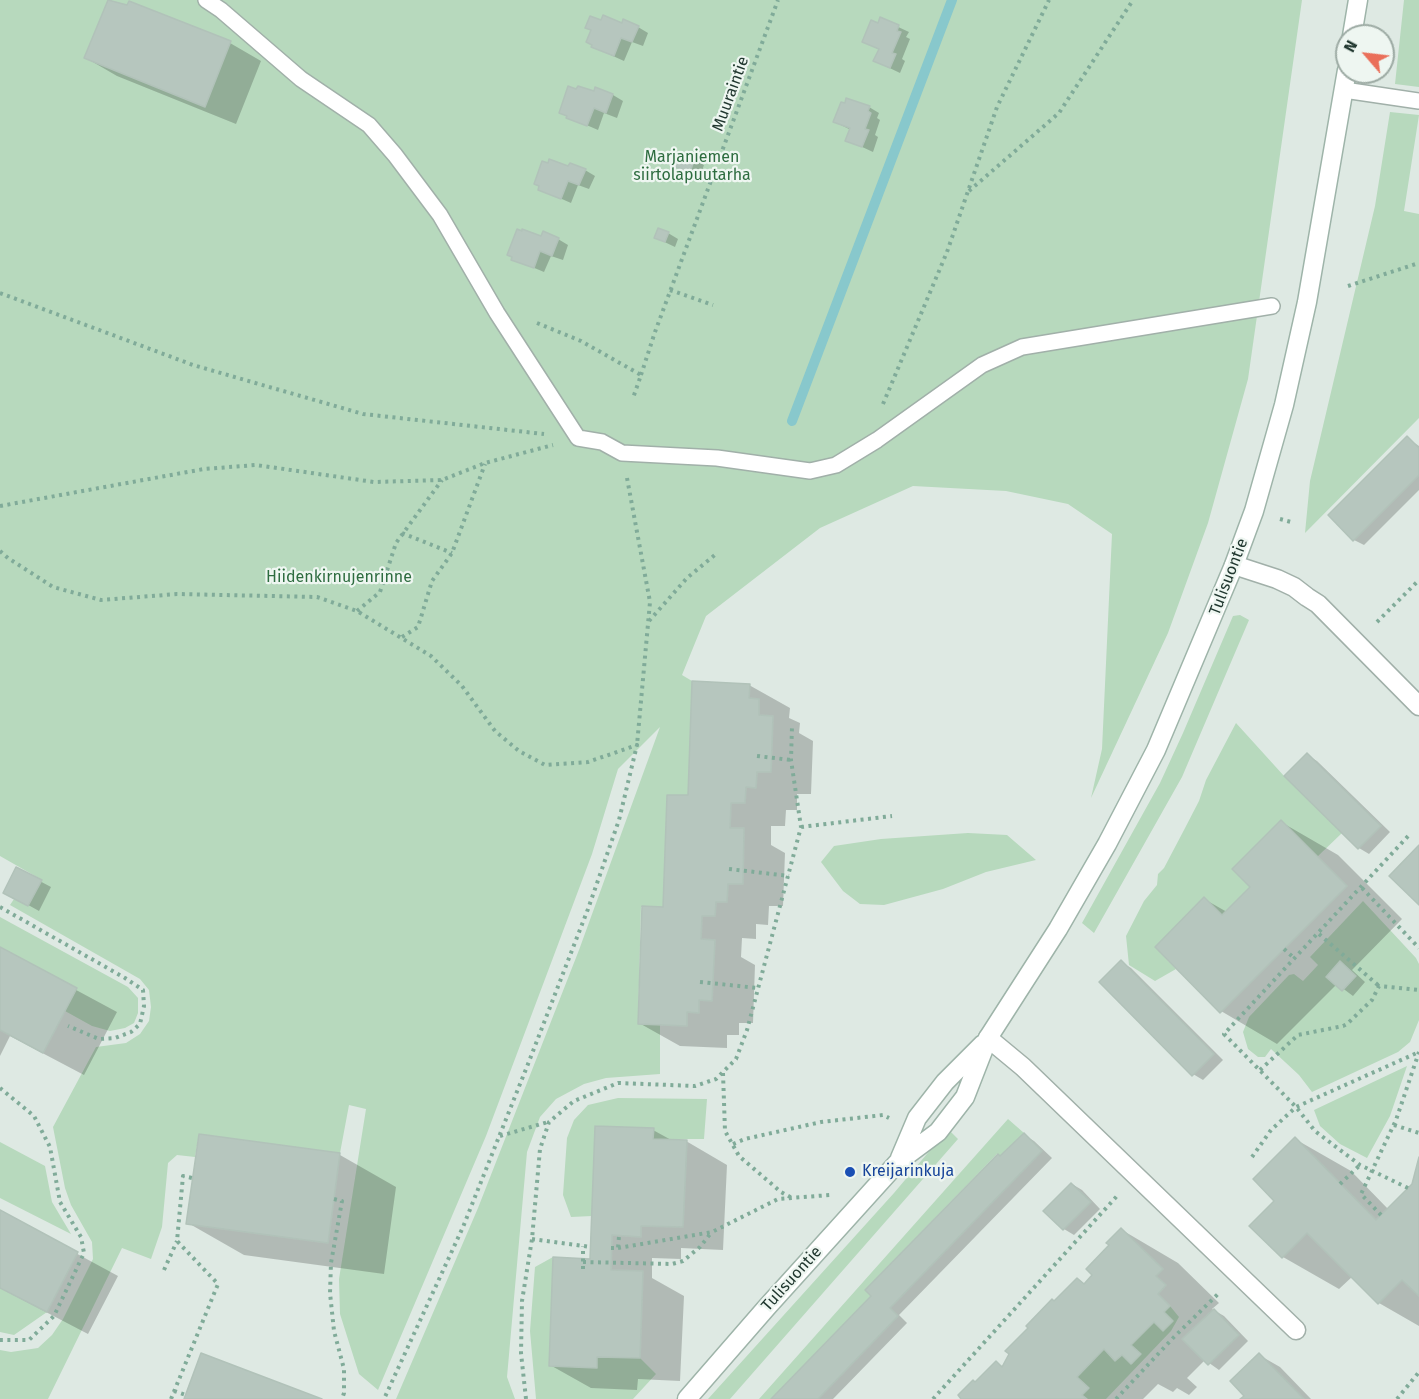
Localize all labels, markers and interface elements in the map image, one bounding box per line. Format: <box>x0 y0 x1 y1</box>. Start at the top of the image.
north arrow <box>1335 24 1395 84</box>
text: N <box>1340 37 1361 55</box>
street label: Muuraintie <box>709 54 753 134</box>
park label: Marjaniemen siirtolapuutarha <box>633 148 751 186</box>
street label: Tulisuontie <box>1206 536 1252 618</box>
park label: Hiidenkirnujenrinne <box>266 568 412 588</box>
place label: Kreijarinkuja <box>862 1162 954 1182</box>
marker: Kreijarinkuja <box>843 1165 857 1179</box>
street label: Tulisuontie <box>758 1243 826 1315</box>

